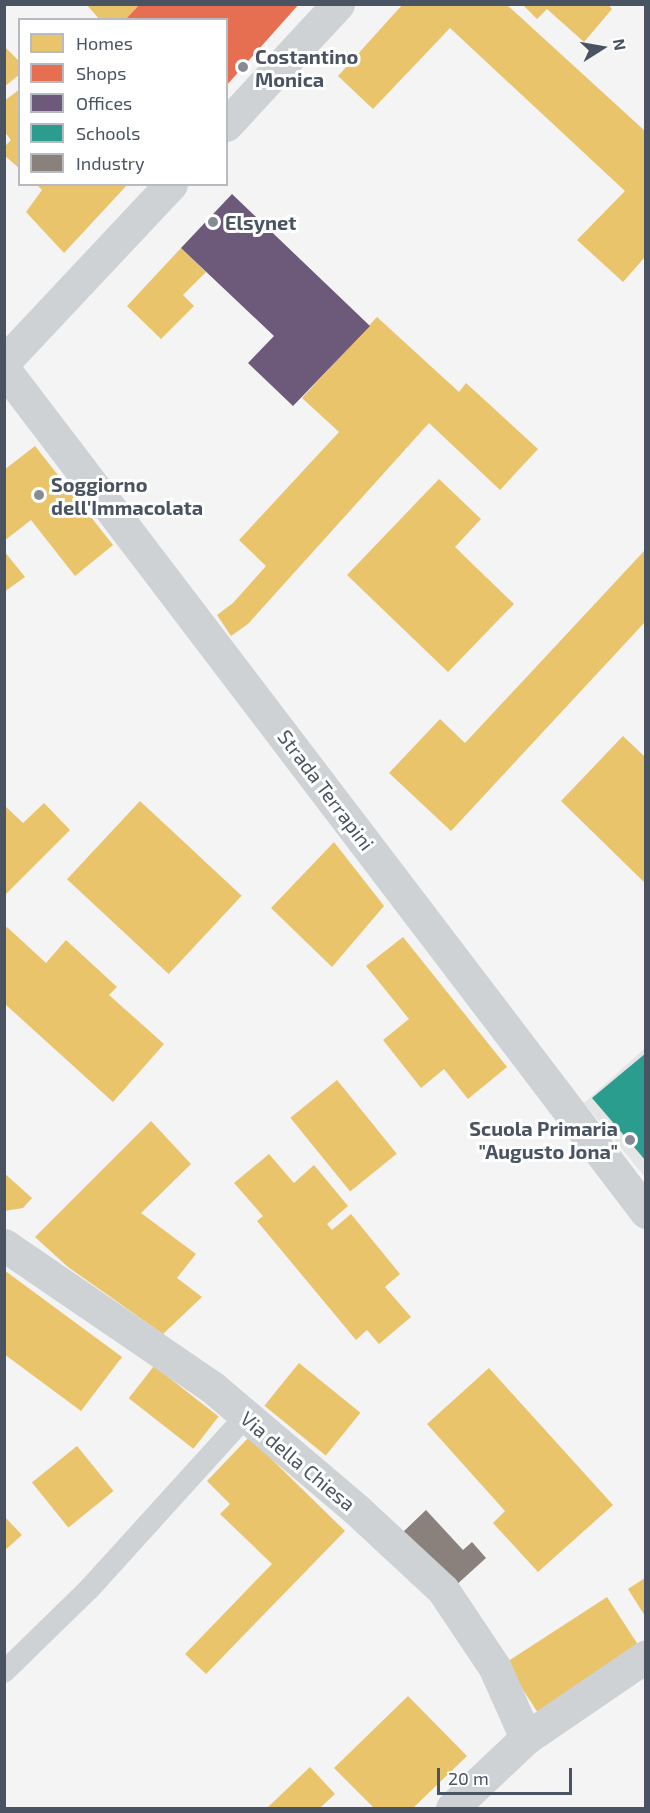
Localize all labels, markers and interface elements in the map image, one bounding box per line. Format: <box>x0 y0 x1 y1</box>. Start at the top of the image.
legend <box>18 18 228 186</box>
north arrow <box>572 18 632 78</box>
text: Homes <box>76 32 133 54</box>
text: N <box>610 37 631 52</box>
place label: Costantino Monica <box>255 44 358 91</box>
marker: Costantino Monica <box>236 60 250 74</box>
text: Shops <box>76 62 126 84</box>
text: Offices <box>76 92 132 114</box>
text: Schools <box>76 122 140 144</box>
text: Industry <box>76 152 145 174</box>
place label: Elsynet <box>225 210 296 234</box>
marker: Elsynet <box>206 215 220 229</box>
place label: Soggiorno dell'Immacolata <box>51 472 203 519</box>
marker: Soggiorno dell'Immacolata <box>32 488 46 502</box>
street label: Strada Terrapini <box>273 725 379 855</box>
place label: Scuola Primaria "Augusto Jona" <box>469 1116 618 1163</box>
marker: Scuola Primaria "Augusto Jona" <box>623 1133 637 1147</box>
street label: Via della Chiesa <box>236 1406 360 1516</box>
scale bar <box>440 1756 575 1794</box>
text: 20 m <box>448 1767 489 1789</box>

